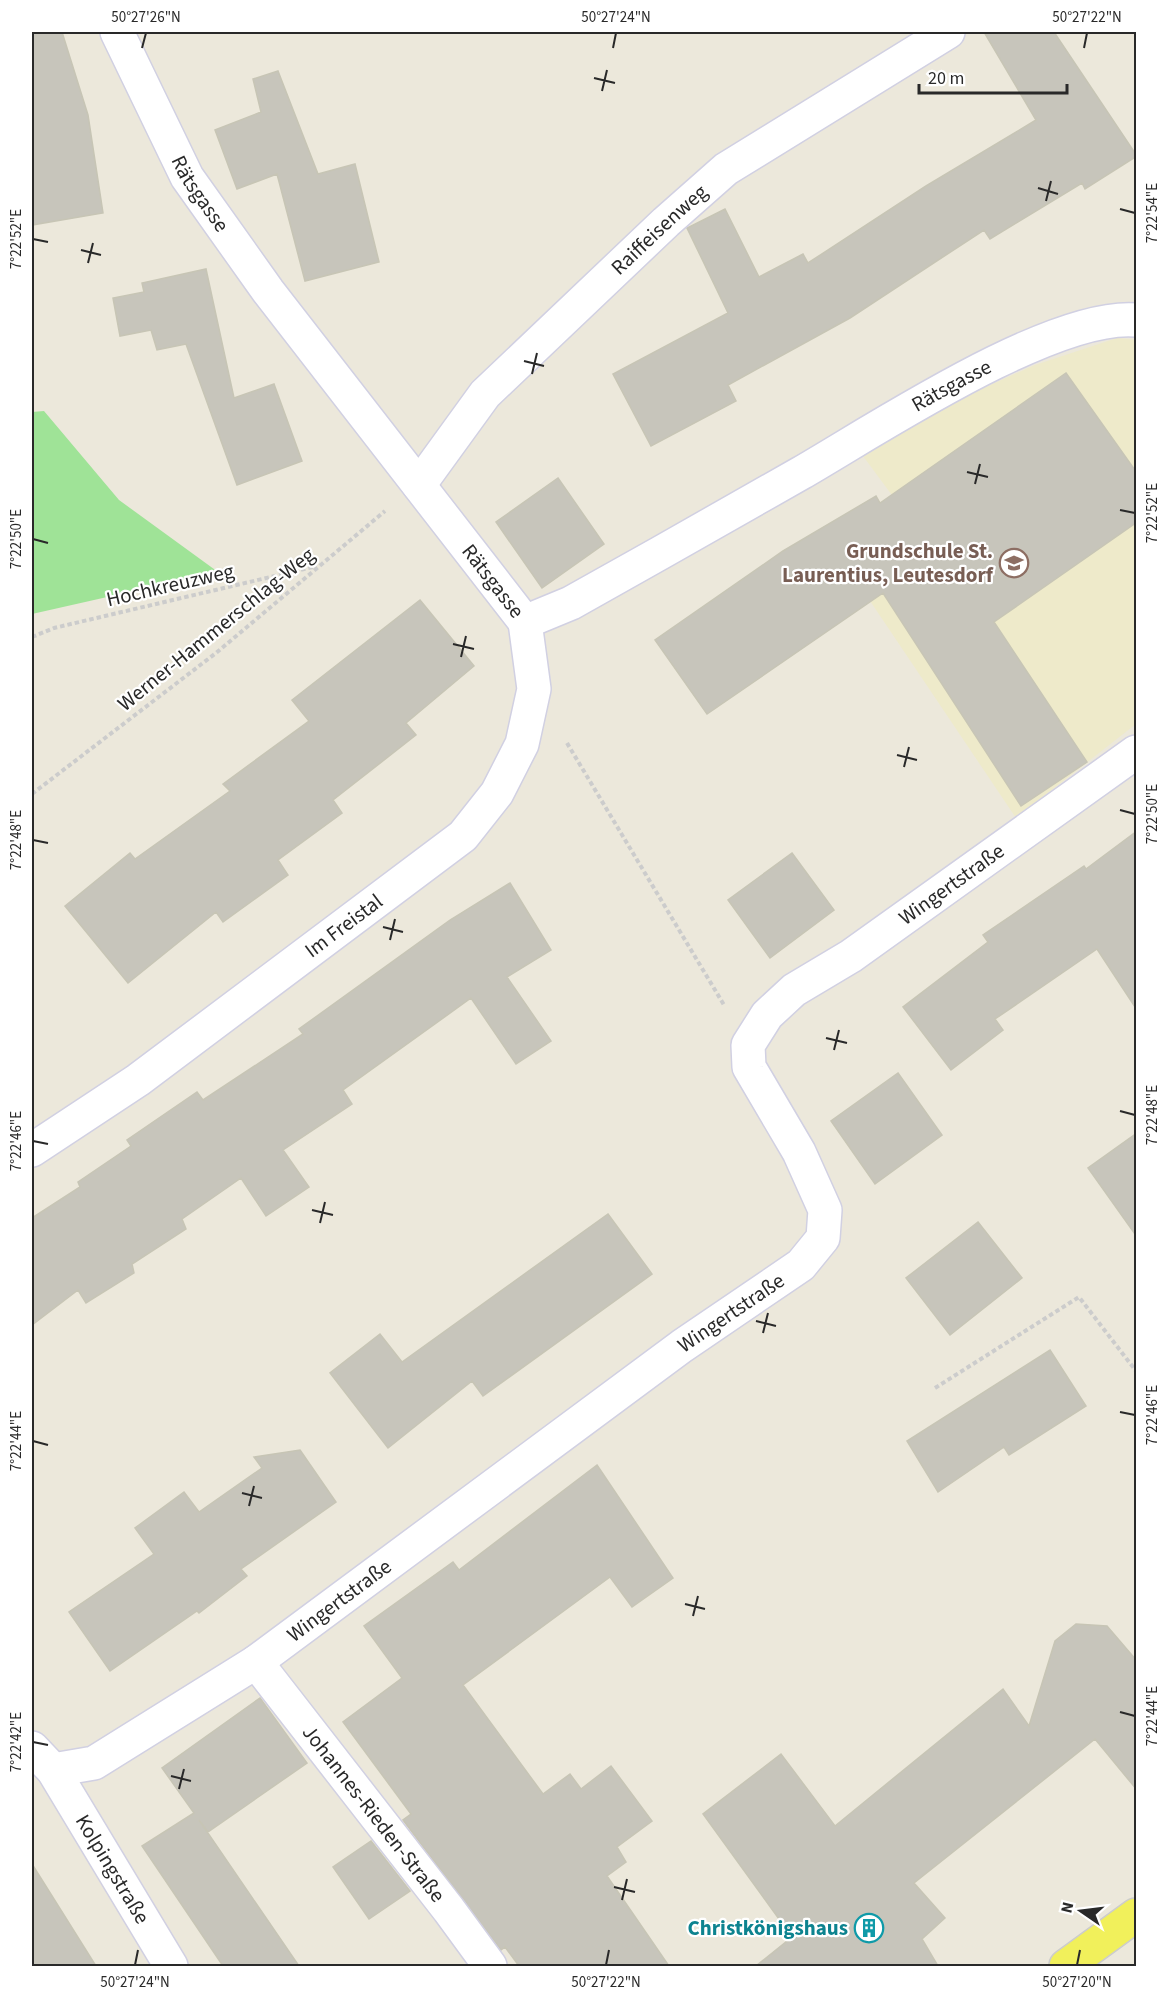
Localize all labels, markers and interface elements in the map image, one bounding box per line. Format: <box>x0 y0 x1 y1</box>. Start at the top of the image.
text: 50°27'26"N <box>111 7 181 28</box>
text: 50°27'24"N <box>581 7 651 28</box>
text: 50°27'22"N <box>1052 7 1122 28</box>
scale bar <box>919 57 1068 95</box>
text: 20 m <box>928 66 964 91</box>
street label: Rätsgasse <box>164 150 237 238</box>
street label: Raiffeisenweg <box>604 177 714 282</box>
text: 7°22'54"E <box>1142 183 1163 243</box>
text: 7°22'52"E <box>6 209 27 269</box>
street label: Rätsgasse <box>906 352 996 419</box>
text: 7°22'52"E <box>1142 483 1163 543</box>
text: 7°22'50"E <box>6 509 27 569</box>
place label: Grundschule St. Laurentius, Leutesdorf <box>782 536 994 590</box>
street label: Rätsgasse <box>455 538 532 624</box>
street label: Werner-Hammerschlag-Weg <box>111 540 321 718</box>
school or university icon: Grundschule St. Laurentius, Leutesdorf <box>998 547 1030 579</box>
street label: Hochkreuzweg <box>103 556 237 614</box>
text: 7°22'50"E <box>1142 784 1163 844</box>
text: 7°22'48"E <box>6 810 27 870</box>
street label: Wingertstraße <box>892 836 1010 932</box>
street label: Im Freistal <box>298 886 389 965</box>
text: 7°22'48"E <box>1142 1085 1163 1145</box>
text: 7°22'46"E <box>6 1111 27 1171</box>
street label: Wingertstraße <box>671 1266 790 1360</box>
text: 7°22'46"E <box>1142 1385 1163 1445</box>
text: 7°22'44"E <box>6 1411 27 1471</box>
street label: Wingertstraße <box>281 1551 398 1649</box>
text: 7°22'44"E <box>1142 1686 1163 1746</box>
text: 7°22'42"E <box>6 1712 27 1772</box>
street label: Johannes-Rieden-Straße <box>295 1718 453 1909</box>
street label: Kolpingstraße <box>68 1809 157 1929</box>
north arrow <box>1051 1881 1111 1941</box>
text: N <box>1055 1900 1079 1915</box>
building icon: Christkönigshaus <box>853 1912 885 1944</box>
place label: Christkönigshaus <box>688 1913 848 1943</box>
text: 50°27'24"N <box>100 1972 170 1993</box>
text: 50°27'22"N <box>571 1972 641 1993</box>
text: 50°27'20"N <box>1042 1972 1112 1993</box>

